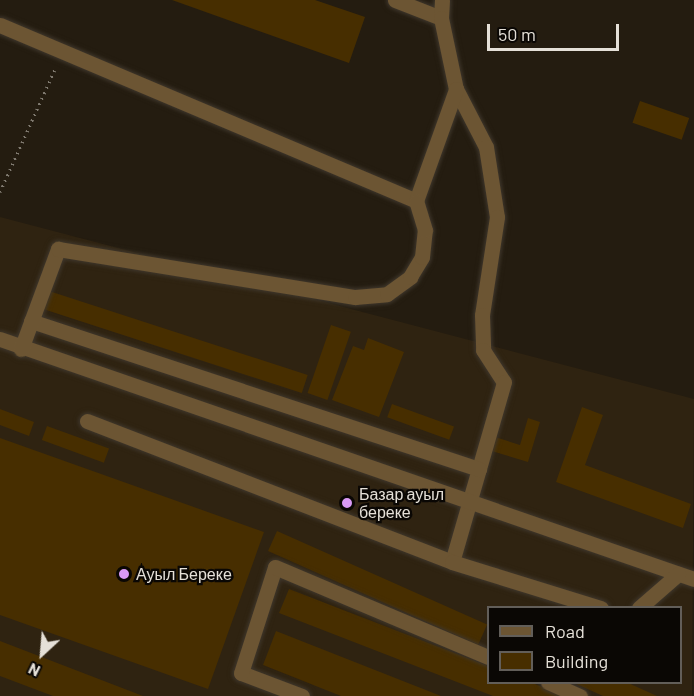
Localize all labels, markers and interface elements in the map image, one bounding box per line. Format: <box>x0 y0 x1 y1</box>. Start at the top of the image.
scale bar <box>490 12 622 50</box>
text: 50 m <box>498 23 536 45</box>
place label: Базар ауыл береке <box>359 484 444 522</box>
marker: Базар ауыл береке <box>340 496 354 510</box>
place label: Ауыл Береке <box>136 564 232 584</box>
marker: Ауыл Береке <box>117 567 131 581</box>
legend <box>487 606 682 684</box>
text: Road <box>545 620 585 642</box>
north arrow <box>12 624 72 684</box>
text: Building <box>545 650 608 672</box>
text: N <box>25 660 43 682</box>

